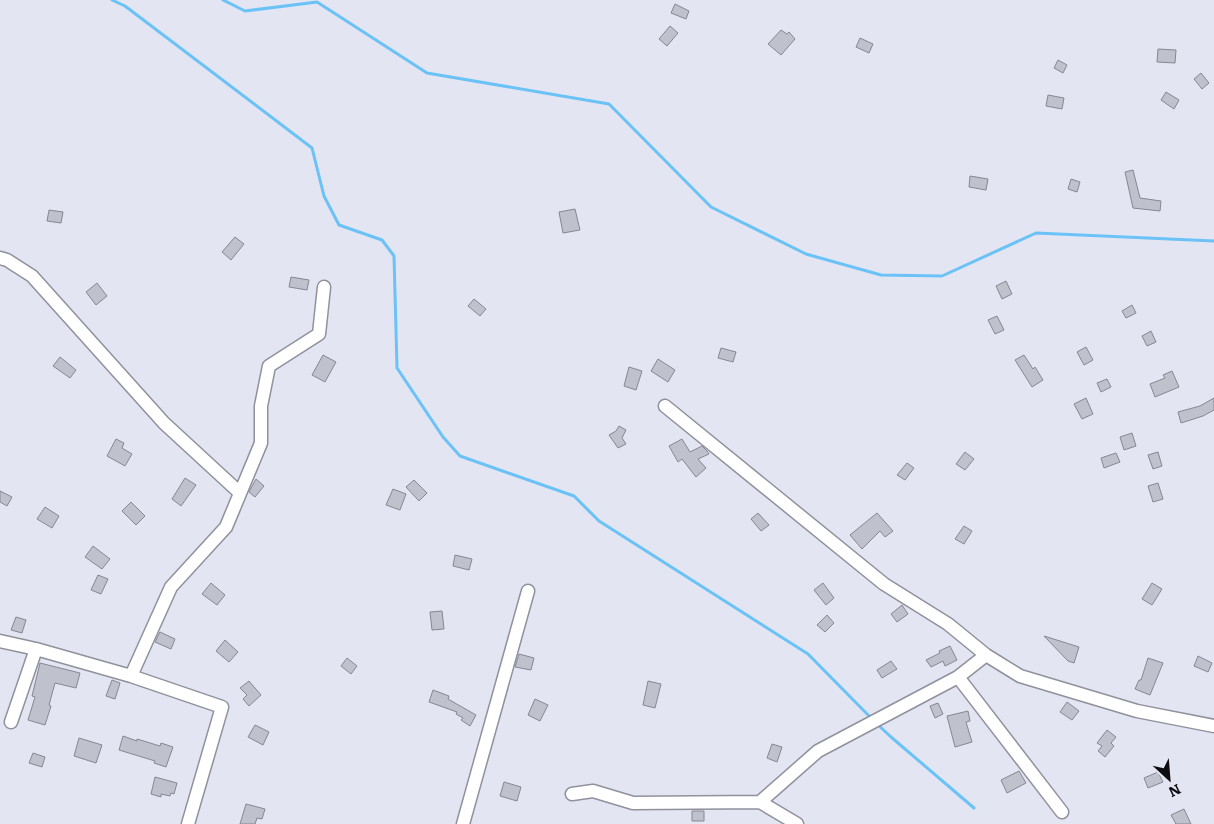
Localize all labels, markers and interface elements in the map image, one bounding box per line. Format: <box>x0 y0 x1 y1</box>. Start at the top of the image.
north arrow <box>1144 754 1194 804</box>
text: N <box>1165 780 1185 803</box>

